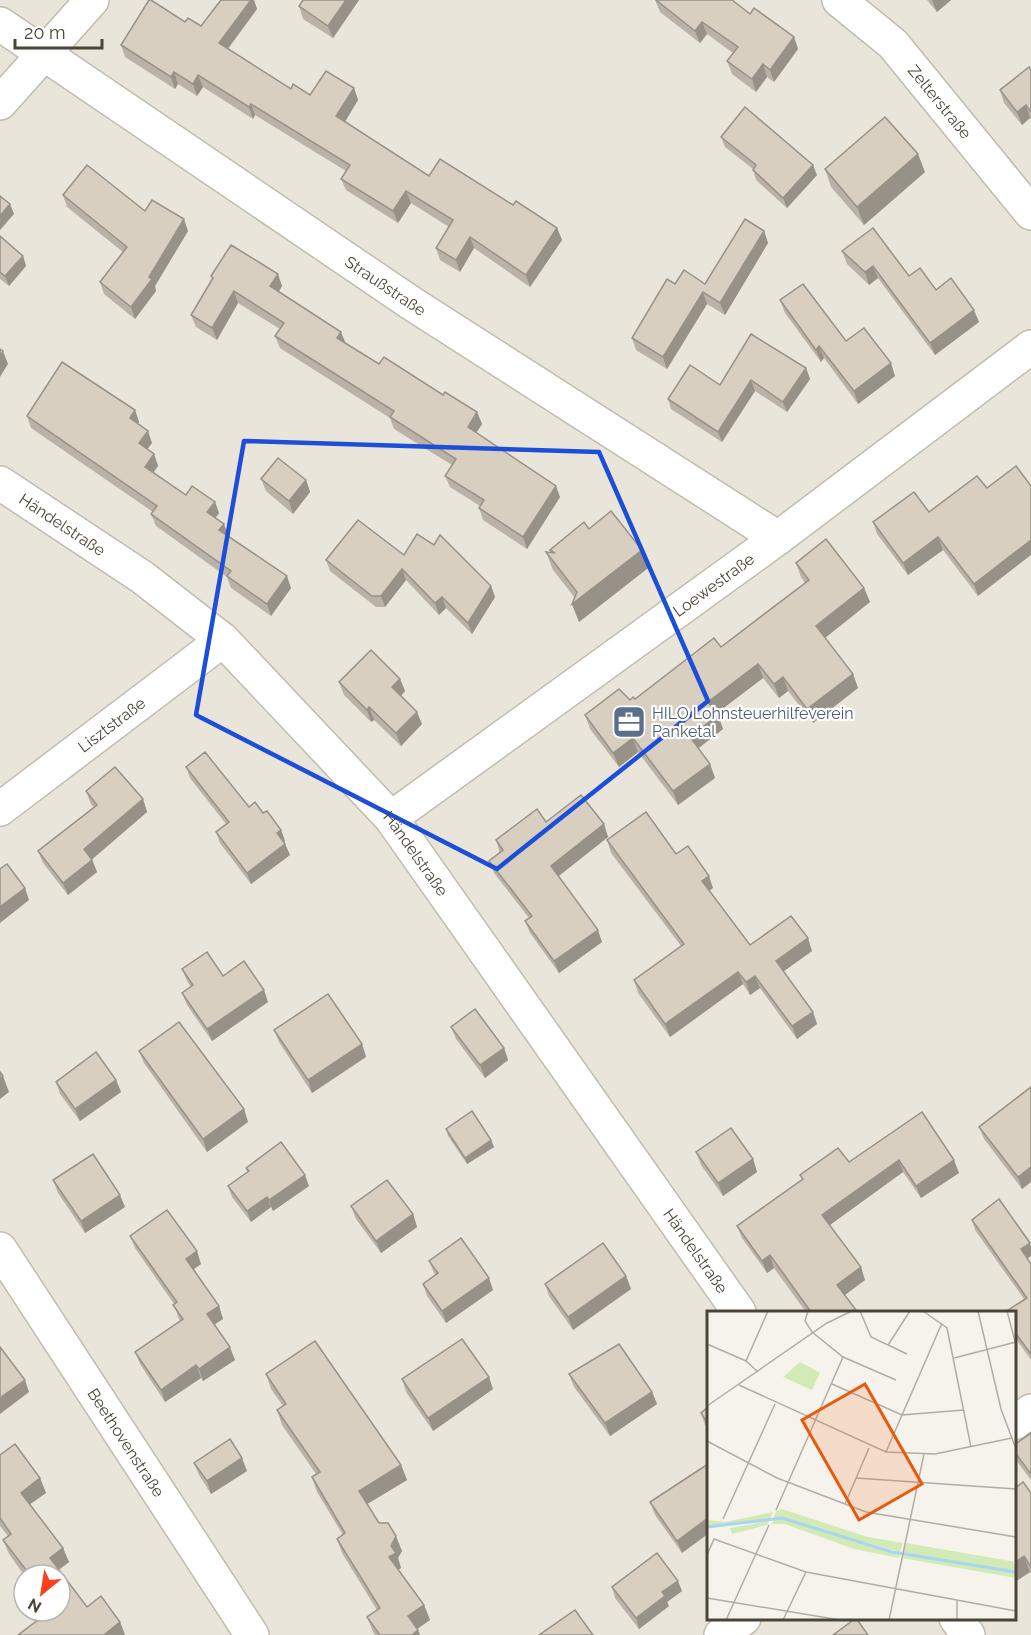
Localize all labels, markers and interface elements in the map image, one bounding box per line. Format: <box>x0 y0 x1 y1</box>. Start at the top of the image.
scale bar <box>15 12 102 50</box>
text: 20 m <box>24 22 66 43</box>
street label: Zelterstraße <box>904 61 975 143</box>
street label: Straußstraße <box>341 252 429 320</box>
street label: Händelstraße <box>16 490 109 560</box>
street label: Loewestraße <box>669 549 758 621</box>
street label: Lisztstraße <box>74 693 149 756</box>
office icon: HILO Lohnsteuerhilfeverein Panketal <box>611 704 647 740</box>
place label: HILO Lohnsteuerhilfeverein Panketal <box>652 704 853 741</box>
street label: Händelstraße <box>379 807 452 900</box>
street label: Händelstraße <box>659 1205 732 1297</box>
inset map <box>707 1311 1016 1620</box>
street label: Beethovenstraße <box>83 1385 168 1501</box>
north arrow <box>12 1563 72 1623</box>
text: N <box>25 1594 45 1617</box>

